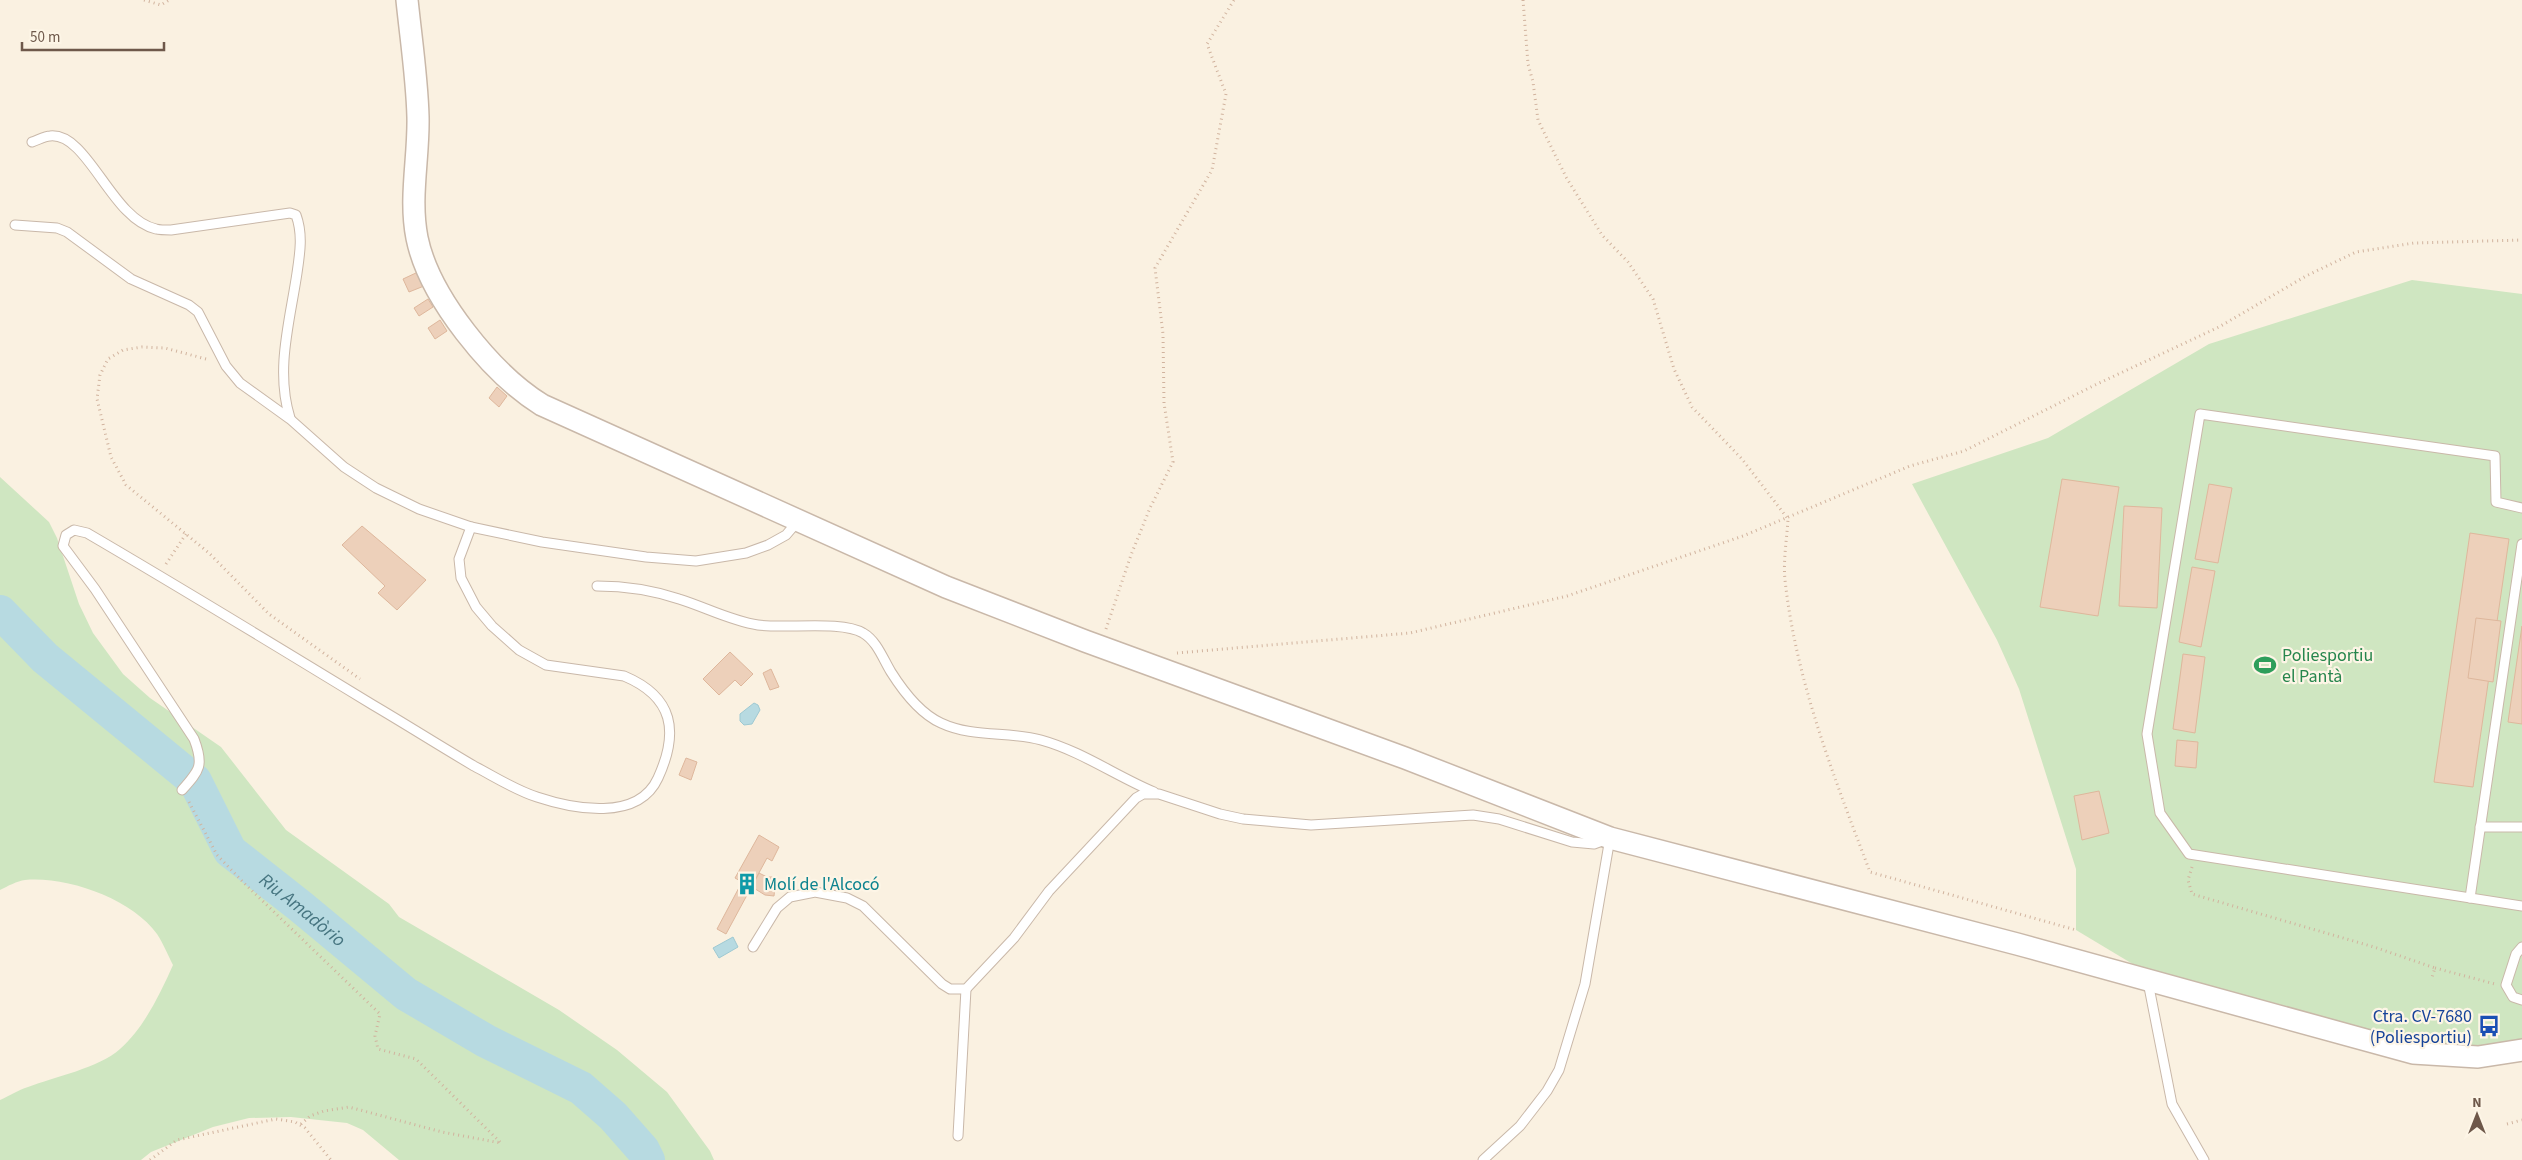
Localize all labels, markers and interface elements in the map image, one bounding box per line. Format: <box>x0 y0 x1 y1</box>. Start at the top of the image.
scale bar <box>22 20 165 52</box>
text: 50 m <box>30 27 60 48</box>
place label: Poliesportiu el Pantà <box>2282 643 2373 689</box>
sports icon: Poliesportiu el Pantà <box>2252 652 2278 678</box>
water label: Riu Amadòrio <box>253 867 351 954</box>
building icon: Molí de l'Alcocó <box>734 871 760 897</box>
place label: Molí de l'Alcocó <box>764 872 880 897</box>
place label: Ctra. CV-7680 (Poliesportiu) <box>2370 1004 2472 1050</box>
bus stop icon: Ctra. CV-7680 (Poliesportiu) <box>2476 1013 2502 1039</box>
north arrow <box>2452 1090 2502 1140</box>
text: N <box>2472 1093 2482 1113</box>

